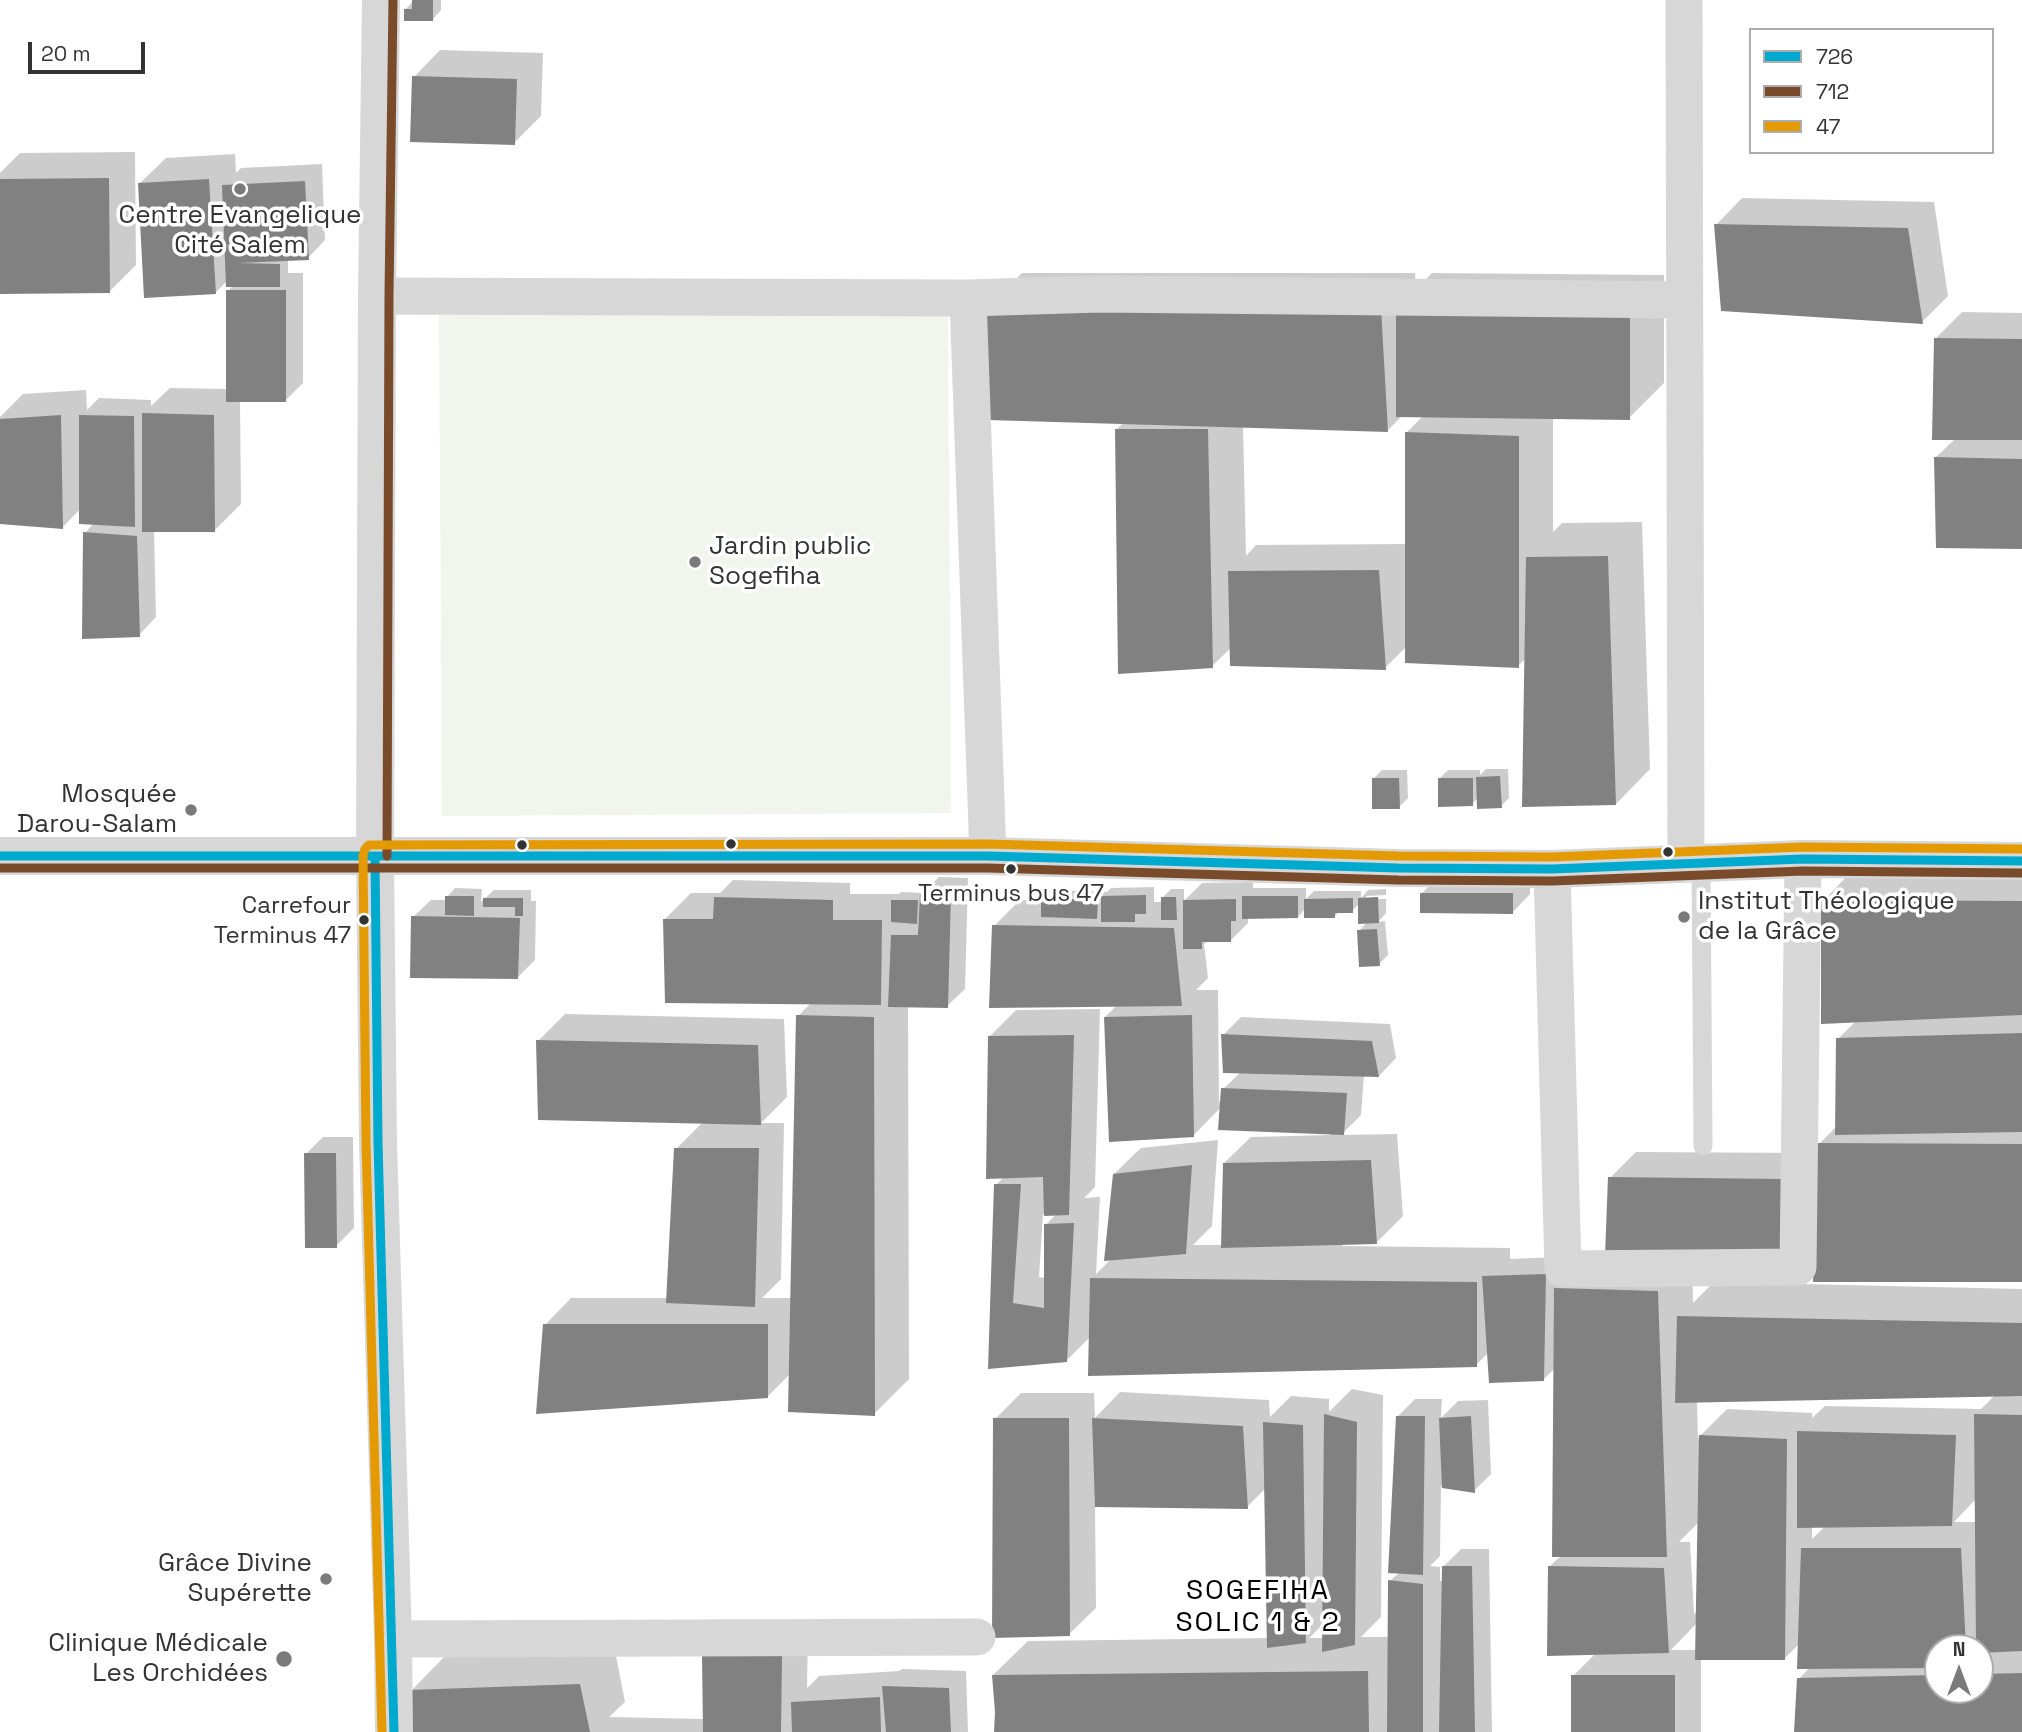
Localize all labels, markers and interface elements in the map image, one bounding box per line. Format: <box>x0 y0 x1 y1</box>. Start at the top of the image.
scale bar <box>32 28 149 72</box>
legend <box>1749 28 1994 154</box>
text: 20 m <box>41 40 91 67</box>
text: 726 <box>1816 43 1853 70</box>
text: 712 <box>1816 78 1849 105</box>
text: 47 <box>1816 113 1840 140</box>
marker: Centre Evangelique Cité Salem <box>232 181 248 197</box>
place label: Centre Evangelique Cité Salem <box>118 200 362 262</box>
place label: Jardin public Sogefiha <box>709 531 871 592</box>
marker: Jardin public Sogefiha <box>687 554 703 570</box>
place label: Mosquée Darou-Salam <box>17 779 177 840</box>
marker: Mosquée Darou-Salam <box>183 802 199 818</box>
unlabelled marker <box>724 837 738 851</box>
unlabelled marker <box>515 838 529 852</box>
unlabelled marker <box>1661 845 1675 859</box>
marker: Terminus bus 47 <box>1004 862 1018 876</box>
place label: Terminus bus 47 <box>918 880 1104 908</box>
place label: Institut Théologique de la Grâce <box>1698 886 1955 948</box>
place label: Carrefour Terminus 47 <box>214 892 351 948</box>
marker: Institut Théologique de la Grâce <box>1676 909 1692 925</box>
marker: Carrefour Terminus 47 <box>357 913 371 927</box>
place label: Grâce Divine Supérette <box>158 1548 312 1610</box>
marker: Grâce Divine Supérette <box>318 1571 334 1587</box>
district label: SOGEFIHA SOLIC 1 & 2 <box>1177 1574 1339 1640</box>
place label: Clinique Médicale Les Orchidées <box>48 1628 268 1690</box>
north arrow <box>1924 1634 1994 1704</box>
text: N <box>1953 1637 1965 1662</box>
marker: Clinique Médicale Les Orchidées <box>274 1649 294 1669</box>

